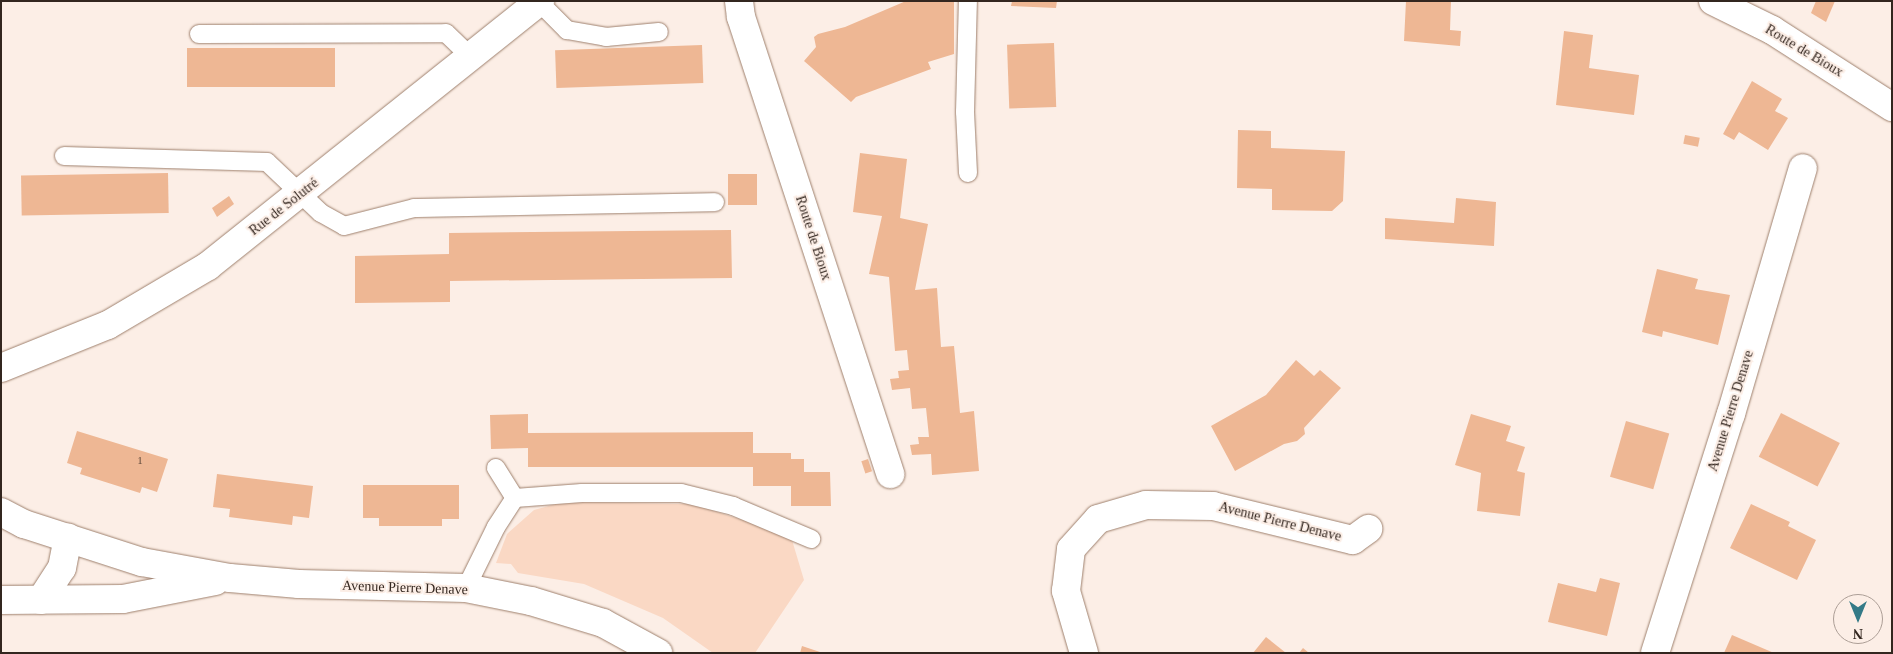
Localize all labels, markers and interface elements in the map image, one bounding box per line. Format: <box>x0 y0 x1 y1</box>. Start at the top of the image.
street label: Route de Bioux <box>1762 21 1846 81</box>
street label: Rue de Solutré <box>246 175 322 239</box>
street label: Route de Bioux <box>791 194 835 282</box>
street label: Avenue Pierre Denave <box>1705 348 1757 474</box>
house number: 1 <box>137 453 143 467</box>
street label: Avenue Pierre Denave <box>1217 499 1343 545</box>
street label: Avenue Pierre Denave <box>342 577 468 599</box>
north arrow <box>1833 594 1883 644</box>
text: N <box>1853 626 1863 641</box>

